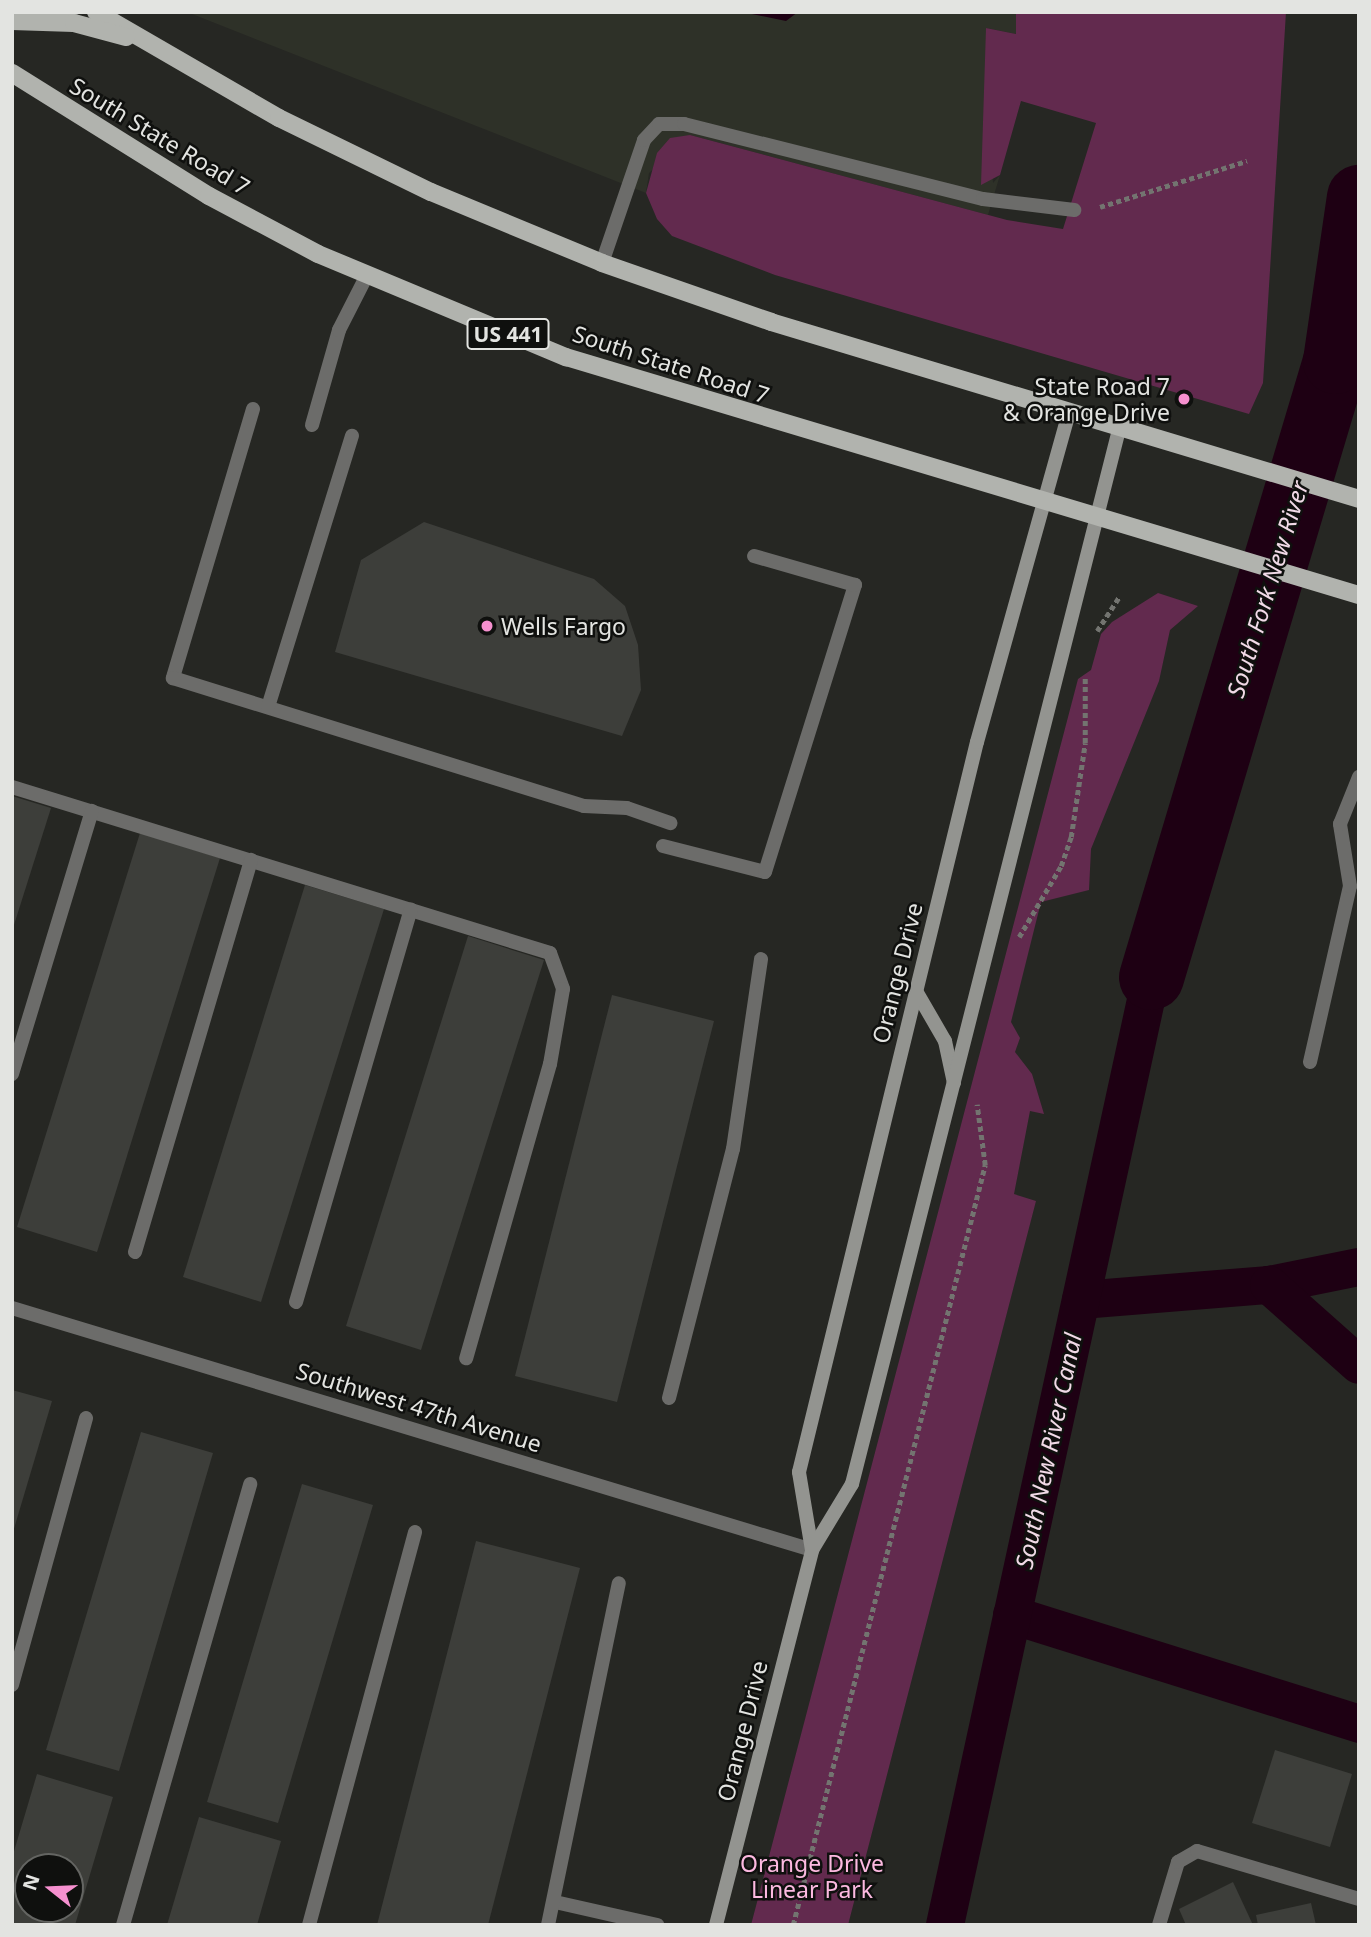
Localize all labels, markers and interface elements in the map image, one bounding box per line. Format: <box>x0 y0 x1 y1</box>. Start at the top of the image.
street label: South State Road 7 <box>65 71 255 201</box>
road number: US 441 <box>466 316 550 352</box>
street label: South State Road 7 <box>569 319 773 409</box>
place label: State Road 7 & Orange Drive <box>1003 372 1170 426</box>
marker: State Road 7 & Orange Drive <box>1176 391 1192 407</box>
water label: South Fork New River <box>1220 477 1314 701</box>
place label: Wells Fargo <box>501 612 626 640</box>
marker: Wells Fargo <box>479 618 495 634</box>
street label: Orange Drive <box>866 900 928 1046</box>
water label: South New River Canal <box>1009 1331 1087 1571</box>
street label: Southwest 47th Avenue <box>293 1356 545 1458</box>
street label: Orange Drive <box>711 1658 773 1804</box>
park label: Orange Drive Linear Park <box>740 1849 884 1903</box>
north arrow <box>14 1853 84 1923</box>
text: N <box>16 1871 46 1894</box>

